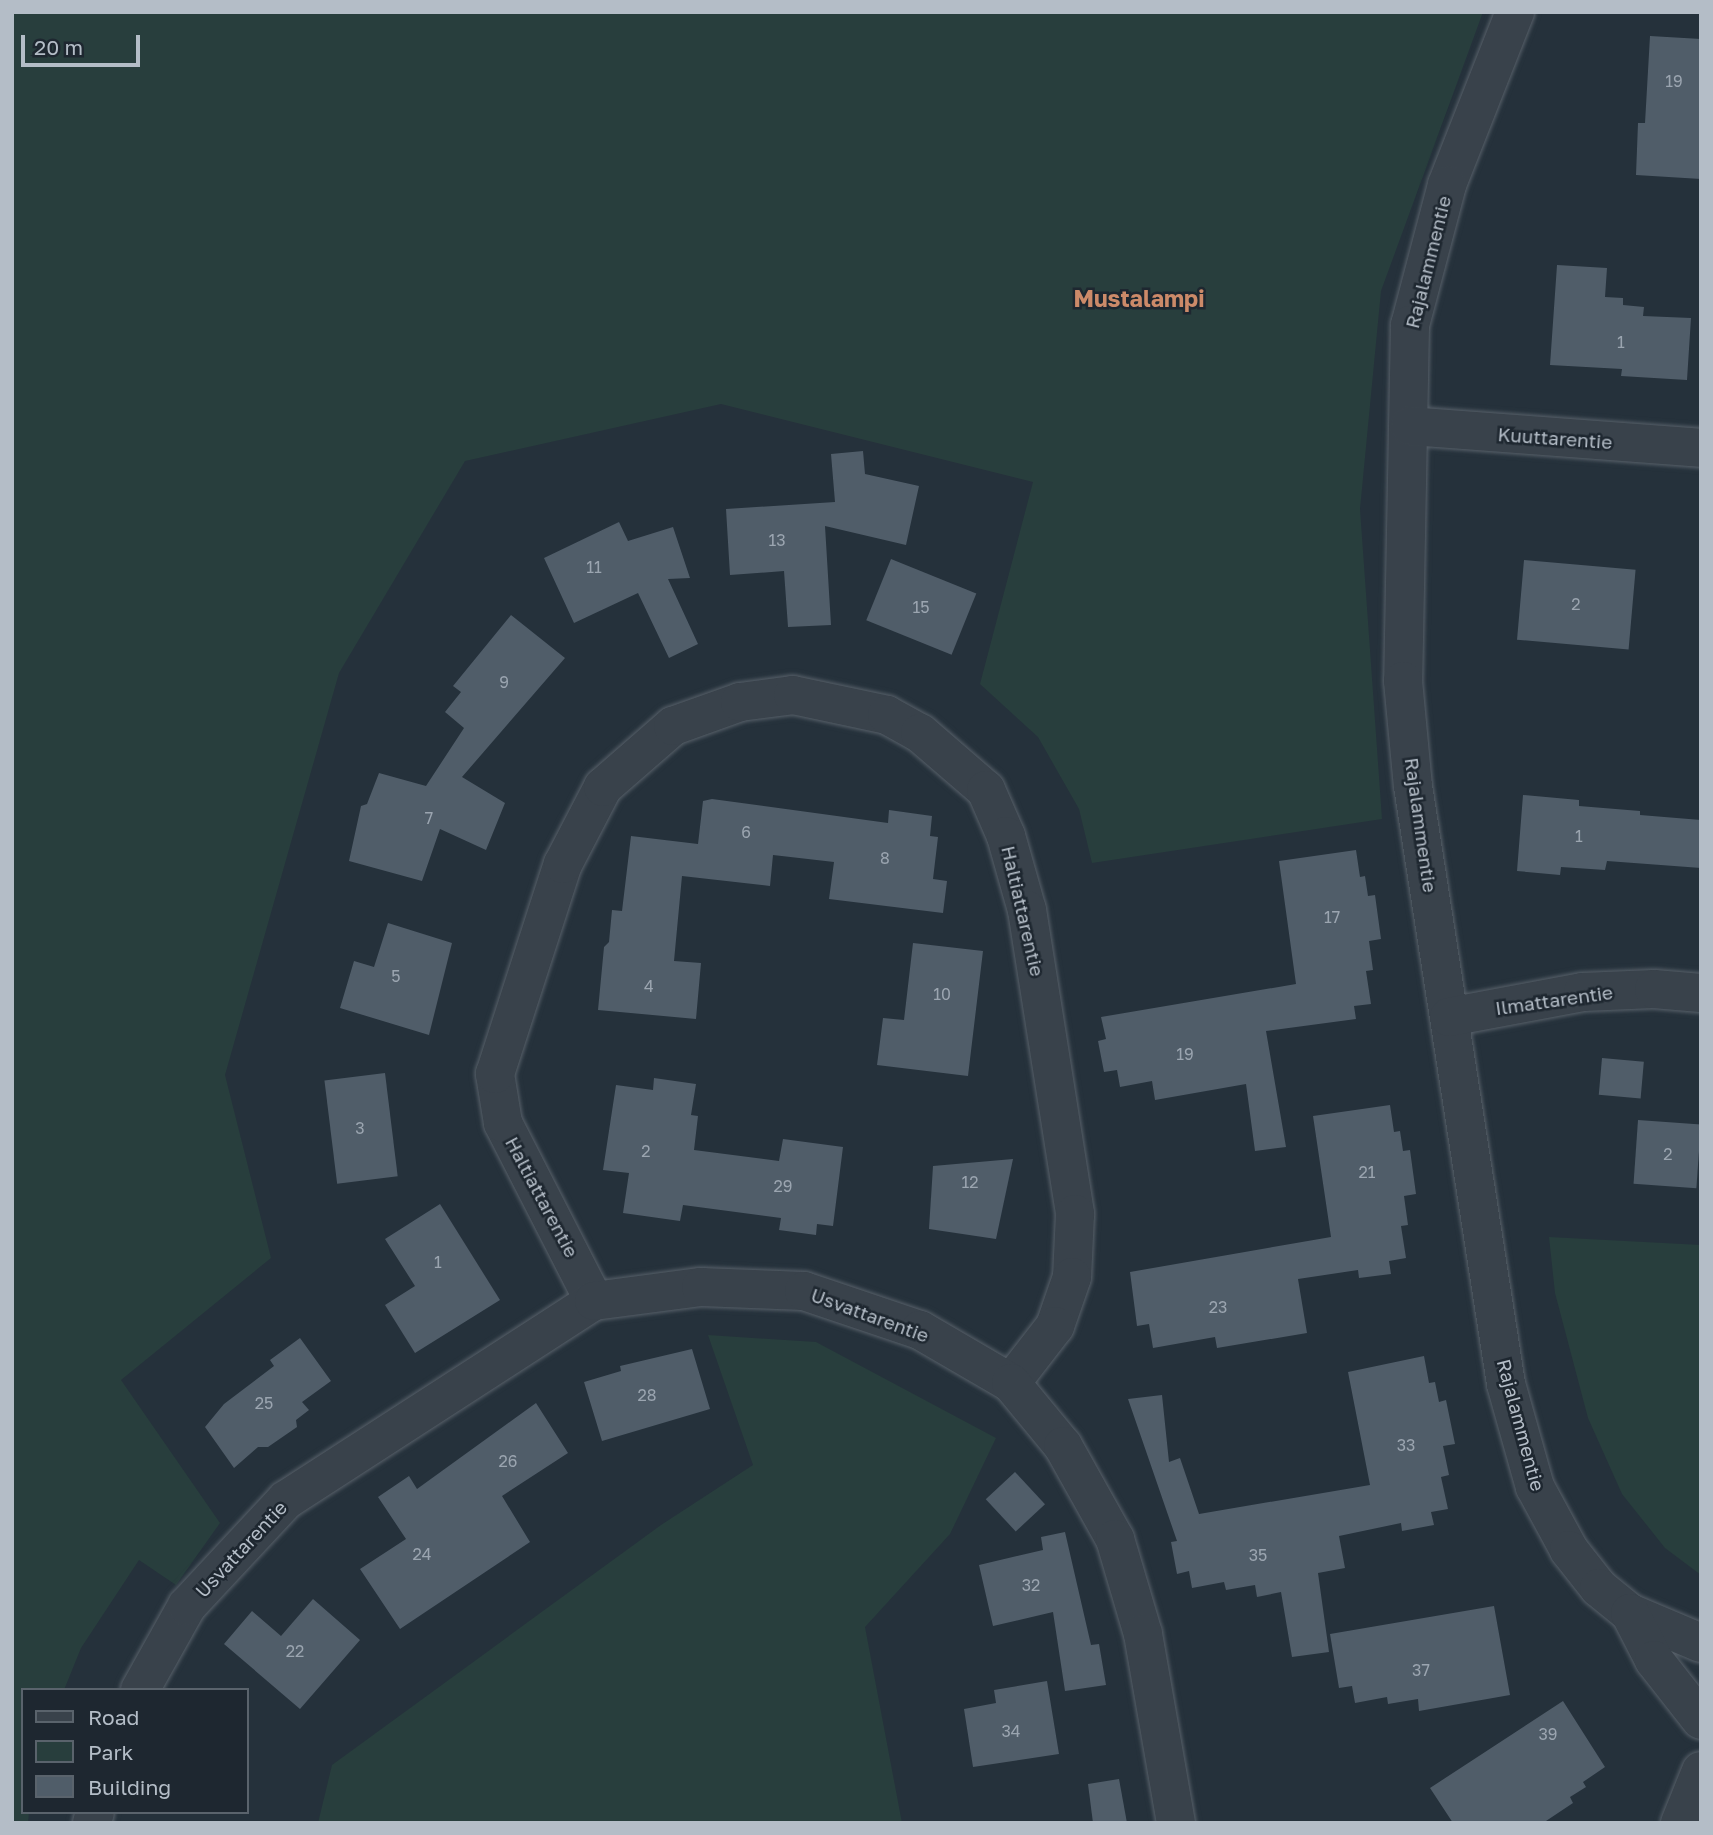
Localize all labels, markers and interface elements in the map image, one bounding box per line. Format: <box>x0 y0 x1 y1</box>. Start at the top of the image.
scale bar <box>24 21 144 65</box>
text: 20 m <box>34 34 83 60</box>
house number: 19 <box>1665 71 1683 91</box>
street label: Rajalammentie <box>1400 193 1456 331</box>
district label: Mustalampi <box>1073 284 1205 312</box>
house number: 1 <box>1617 332 1625 352</box>
street label: Kuuttarentie <box>1497 423 1613 453</box>
house number: 13 <box>768 530 786 550</box>
house number: 11 <box>586 557 602 577</box>
house number: 2 <box>1571 594 1581 614</box>
house number: 15 <box>912 597 930 617</box>
house number: 9 <box>499 672 509 692</box>
street label: Rajalammentie <box>1400 756 1442 894</box>
house number: 7 <box>425 808 433 828</box>
house number: 6 <box>741 822 751 842</box>
house number: 1 <box>1575 826 1583 846</box>
street label: Haltiattarentie <box>997 843 1049 979</box>
house number: 8 <box>880 848 890 868</box>
house number: 17 <box>1324 907 1340 927</box>
house number: 5 <box>391 966 401 986</box>
house number: 4 <box>644 976 654 996</box>
street label: Ilmattarentie <box>1494 980 1614 1020</box>
house number: 10 <box>933 984 951 1004</box>
house number: 19 <box>1176 1044 1194 1064</box>
house number: 3 <box>355 1118 365 1138</box>
street label: Haltiattarentie <box>501 1133 583 1261</box>
house number: 2 <box>641 1141 651 1161</box>
house number: 2 <box>1663 1144 1673 1164</box>
house number: 21 <box>1358 1162 1376 1182</box>
house number: 12 <box>961 1172 979 1192</box>
house number: 29 <box>774 1176 792 1196</box>
house number: 1 <box>434 1252 442 1272</box>
street label: Usvattarentie <box>808 1283 932 1347</box>
house number: 23 <box>1209 1297 1227 1317</box>
street label: Rajalammentie <box>1492 1356 1550 1494</box>
house number: 28 <box>637 1385 657 1405</box>
house number: 25 <box>255 1393 273 1413</box>
house number: 33 <box>1397 1435 1415 1455</box>
house number: 26 <box>499 1451 517 1471</box>
street label: Usvattarentie <box>190 1496 292 1602</box>
house number: 24 <box>412 1544 432 1564</box>
house number: 35 <box>1249 1545 1267 1565</box>
house number: 32 <box>1022 1575 1040 1595</box>
house number: 22 <box>286 1641 304 1661</box>
house number: 37 <box>1412 1660 1430 1680</box>
legend <box>21 1688 248 1814</box>
text: Road <box>88 1704 139 1730</box>
house number: 34 <box>1001 1721 1021 1741</box>
house number: 39 <box>1538 1724 1558 1744</box>
text: Park <box>88 1739 133 1765</box>
text: Building <box>88 1774 171 1800</box>

